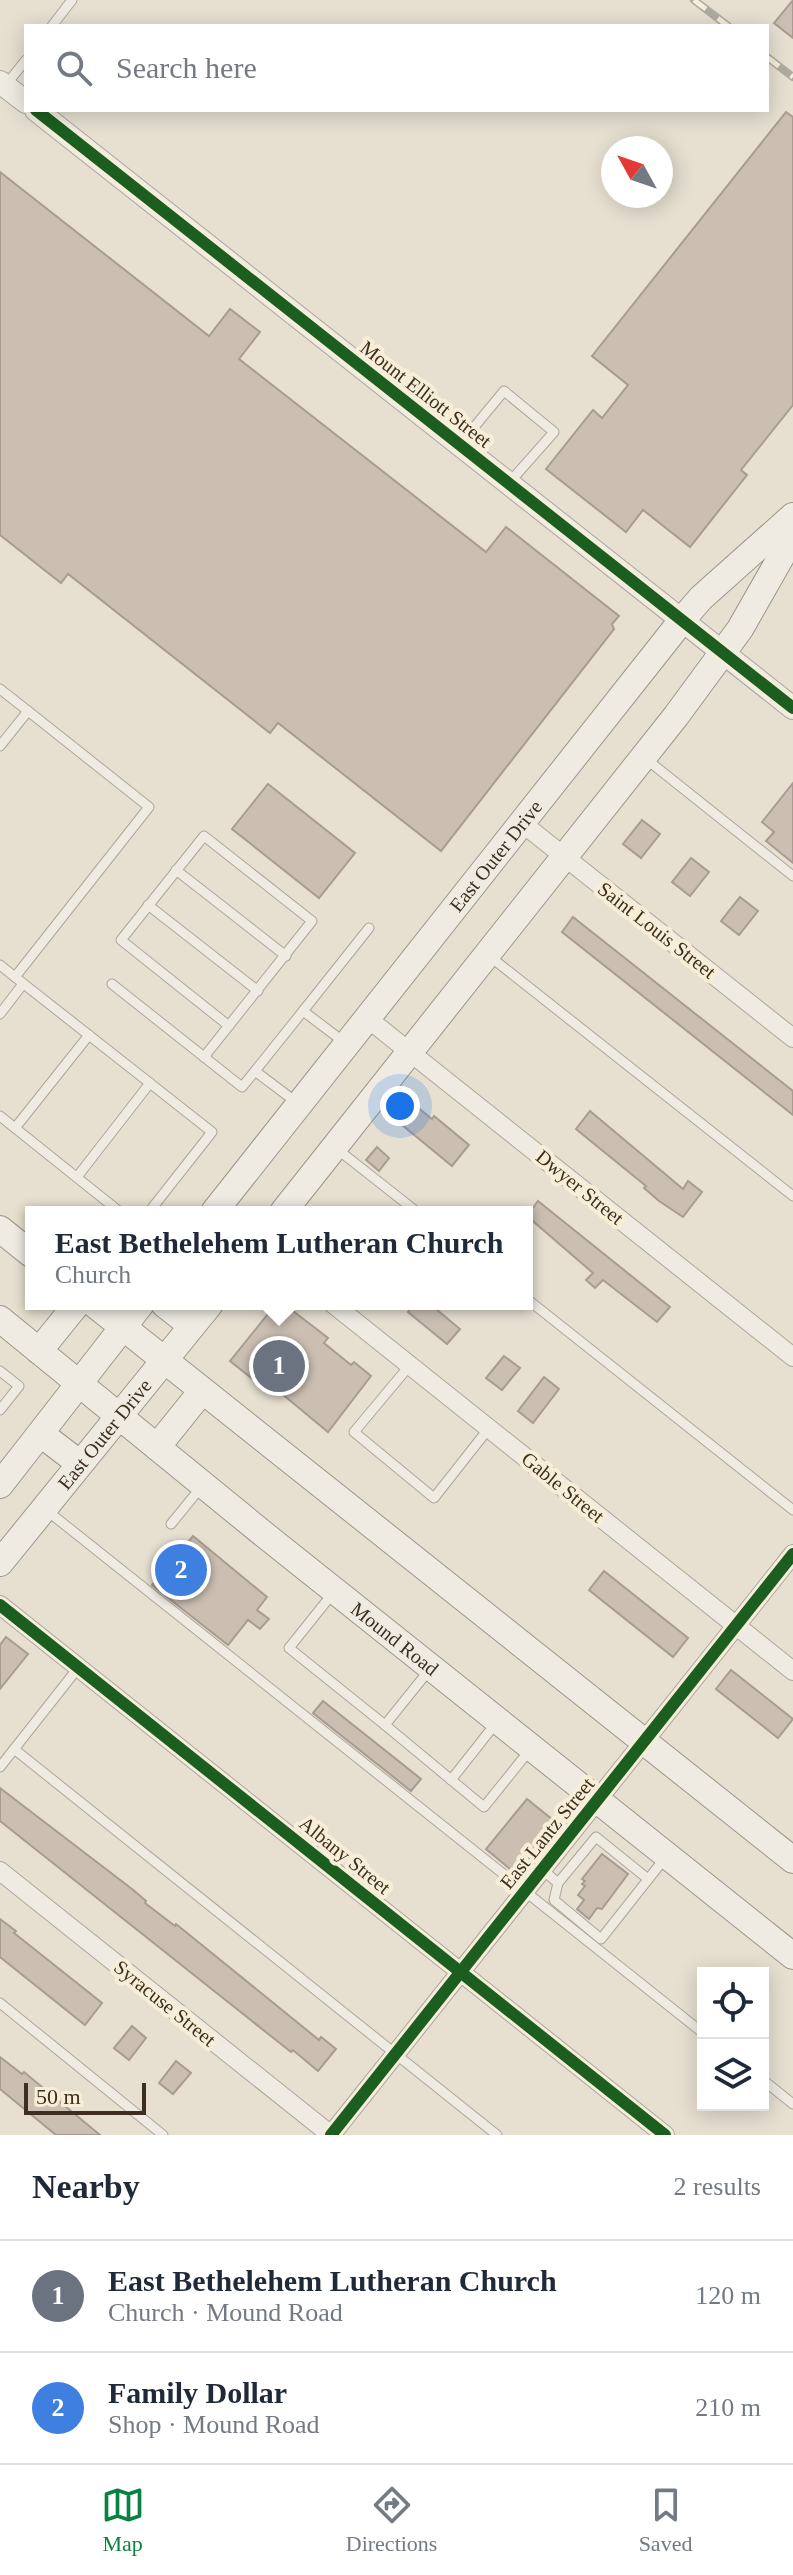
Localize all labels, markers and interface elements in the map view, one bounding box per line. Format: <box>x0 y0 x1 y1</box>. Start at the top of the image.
search box <box>24 24 769 112</box>
icon: search <box>52 46 96 90</box>
text: Search here <box>116 51 257 84</box>
north arrow <box>601 136 673 208</box>
street label: Mount Elliott Street <box>356 336 496 452</box>
street label: East Outer Drive <box>445 796 546 916</box>
street label: Saint Louis Street <box>594 877 721 983</box>
your location <box>380 1086 420 1126</box>
street label: Dwyer Street <box>531 1145 628 1230</box>
popup <box>25 1206 533 1310</box>
text: East Bethelehem Lutheran Church <box>55 1226 503 1259</box>
text: Church <box>55 1260 131 1289</box>
pin: 1 <box>253 1336 305 1396</box>
street label: East Outer Drive <box>53 1374 156 1494</box>
street label: Gable Street <box>517 1447 609 1527</box>
pin: 2 <box>155 1540 207 1600</box>
street label: Mound Road <box>347 1597 443 1680</box>
street label: East Lantz Street <box>495 1773 599 1893</box>
street label: Albany Street <box>294 1812 395 1899</box>
street label: Syracuse Street <box>109 1955 220 2052</box>
map controls <box>697 1967 769 2111</box>
button: locate <box>697 1967 769 2039</box>
button: layers <box>697 2039 769 2111</box>
scale bar <box>24 2079 146 2115</box>
text: 50 m <box>36 2084 81 2109</box>
text: Nearby <box>32 2168 140 2205</box>
text: 2 results <box>674 2172 761 2201</box>
text: East Bethelehem Lutheran Church <box>108 2264 557 2297</box>
text: 1 <box>52 2281 65 2310</box>
text: 120 m <box>695 2281 761 2310</box>
text: Church · Mound Road <box>108 2298 343 2327</box>
text: Family Dollar <box>108 2376 287 2409</box>
text: 2 <box>52 2393 65 2422</box>
text: 210 m <box>695 2393 761 2422</box>
text: Shop · Mound Road <box>108 2410 320 2439</box>
tab: Map <box>101 2483 145 2557</box>
tab: Directions <box>346 2483 437 2557</box>
tab: Saved <box>639 2483 692 2557</box>

